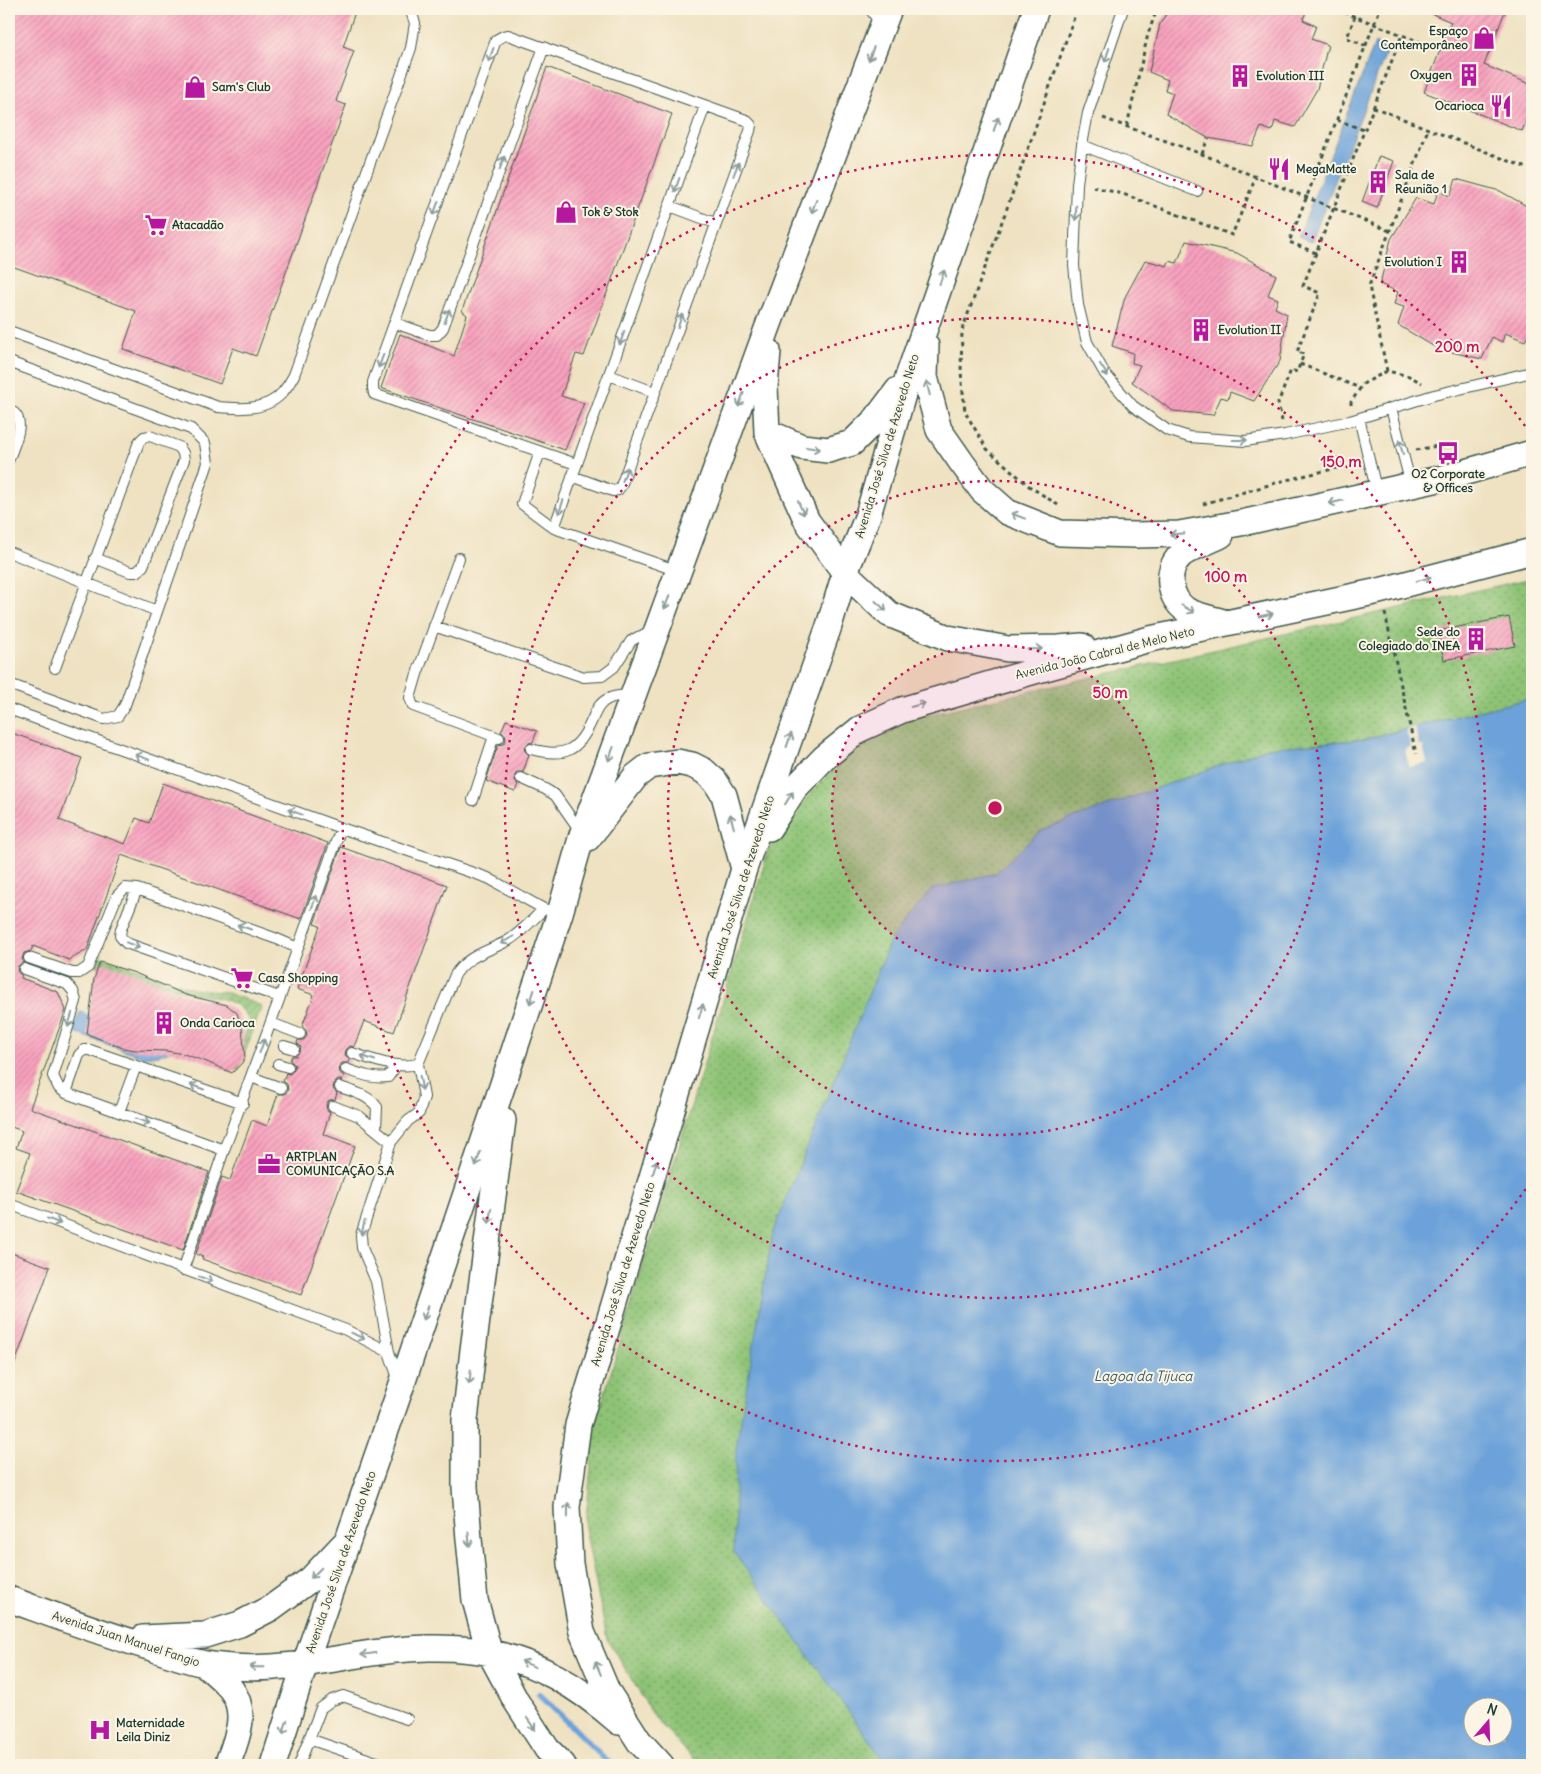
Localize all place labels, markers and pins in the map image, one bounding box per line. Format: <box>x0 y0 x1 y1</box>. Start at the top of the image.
place label: Espaço Contemporâneo <box>1380 23 1468 53</box>
shop icon: Espaço Contemporâneo <box>1471 25 1497 51</box>
building icon: Oxygen <box>1456 62 1482 88</box>
building icon: Evolution III <box>1227 63 1253 89</box>
place label: Oxygen <box>1410 67 1452 83</box>
place label: Evolution III <box>1256 68 1325 83</box>
shop icon: Sam's Club <box>182 74 208 100</box>
place label: Sam's Club <box>212 79 271 94</box>
restaurant icon: Ocarioca <box>1488 93 1514 119</box>
place label: Ocarioca <box>1435 98 1484 113</box>
restaurant icon: MegaMatte <box>1266 156 1292 182</box>
place label: MegaMatte <box>1296 161 1357 177</box>
place label: Sala de Reunião 1 <box>1395 167 1447 196</box>
building icon: Sala de Reunião 1 <box>1365 169 1391 195</box>
shop icon: Tok & Stok <box>553 199 579 225</box>
place label: Tok & Stok <box>582 204 639 219</box>
supermarket icon: Atacadão <box>143 212 169 238</box>
place label: Atacadão <box>172 217 224 232</box>
building icon: Evolution I <box>1446 249 1472 275</box>
place label: Evolution I <box>1384 254 1443 269</box>
building icon: Evolution II <box>1188 317 1214 343</box>
place label: Evolution II <box>1218 322 1282 337</box>
bus stop icon: O2 Corporate & Offices <box>1435 440 1461 466</box>
place label: O2 Corporate & Offices <box>1411 466 1485 495</box>
place label: Sede do Colegiado do INEA <box>1359 624 1460 654</box>
building icon: Sede do Colegiado do INEA <box>1463 626 1489 652</box>
centre of rings <box>986 799 1004 817</box>
supermarket icon: Casa Shopping <box>229 965 255 991</box>
place label: Casa Shopping <box>258 970 338 986</box>
building icon: Onda Carioca <box>151 1010 177 1036</box>
place label: Onda Carioca <box>180 1015 255 1030</box>
place label: ARTPLAN COMUNICAÇÃO S.A <box>286 1149 394 1179</box>
office icon: ARTPLAN COMUNICAÇÃO S.A <box>256 1151 282 1177</box>
place label: Maternidade Leila Diniz <box>116 1715 185 1744</box>
hospital icon: Maternidade Leila Diniz <box>87 1717 113 1743</box>

